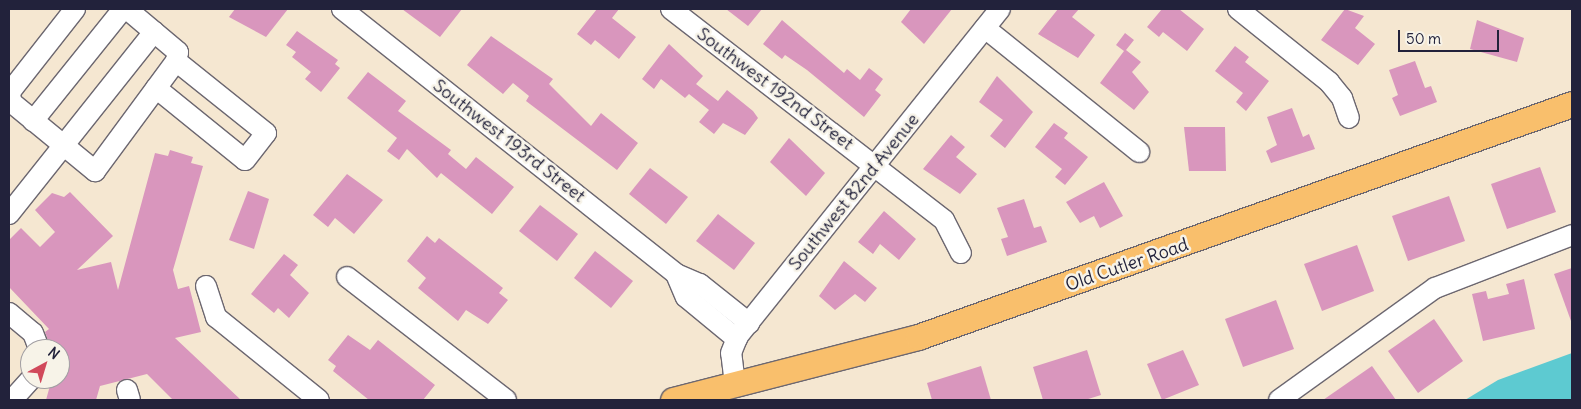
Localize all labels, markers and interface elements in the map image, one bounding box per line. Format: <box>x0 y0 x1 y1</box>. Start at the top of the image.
scale bar <box>1401 20 1502 52</box>
street label: Southwest 192nd Street <box>693 23 857 155</box>
text: 50 m <box>1406 29 1441 48</box>
street label: Southwest 193rd Street <box>429 75 589 207</box>
street label: Southwest 82nd Avenue <box>784 109 924 275</box>
street label: Old Cutler Road <box>1063 234 1191 296</box>
north arrow <box>20 339 70 389</box>
text: N <box>44 343 63 363</box>

